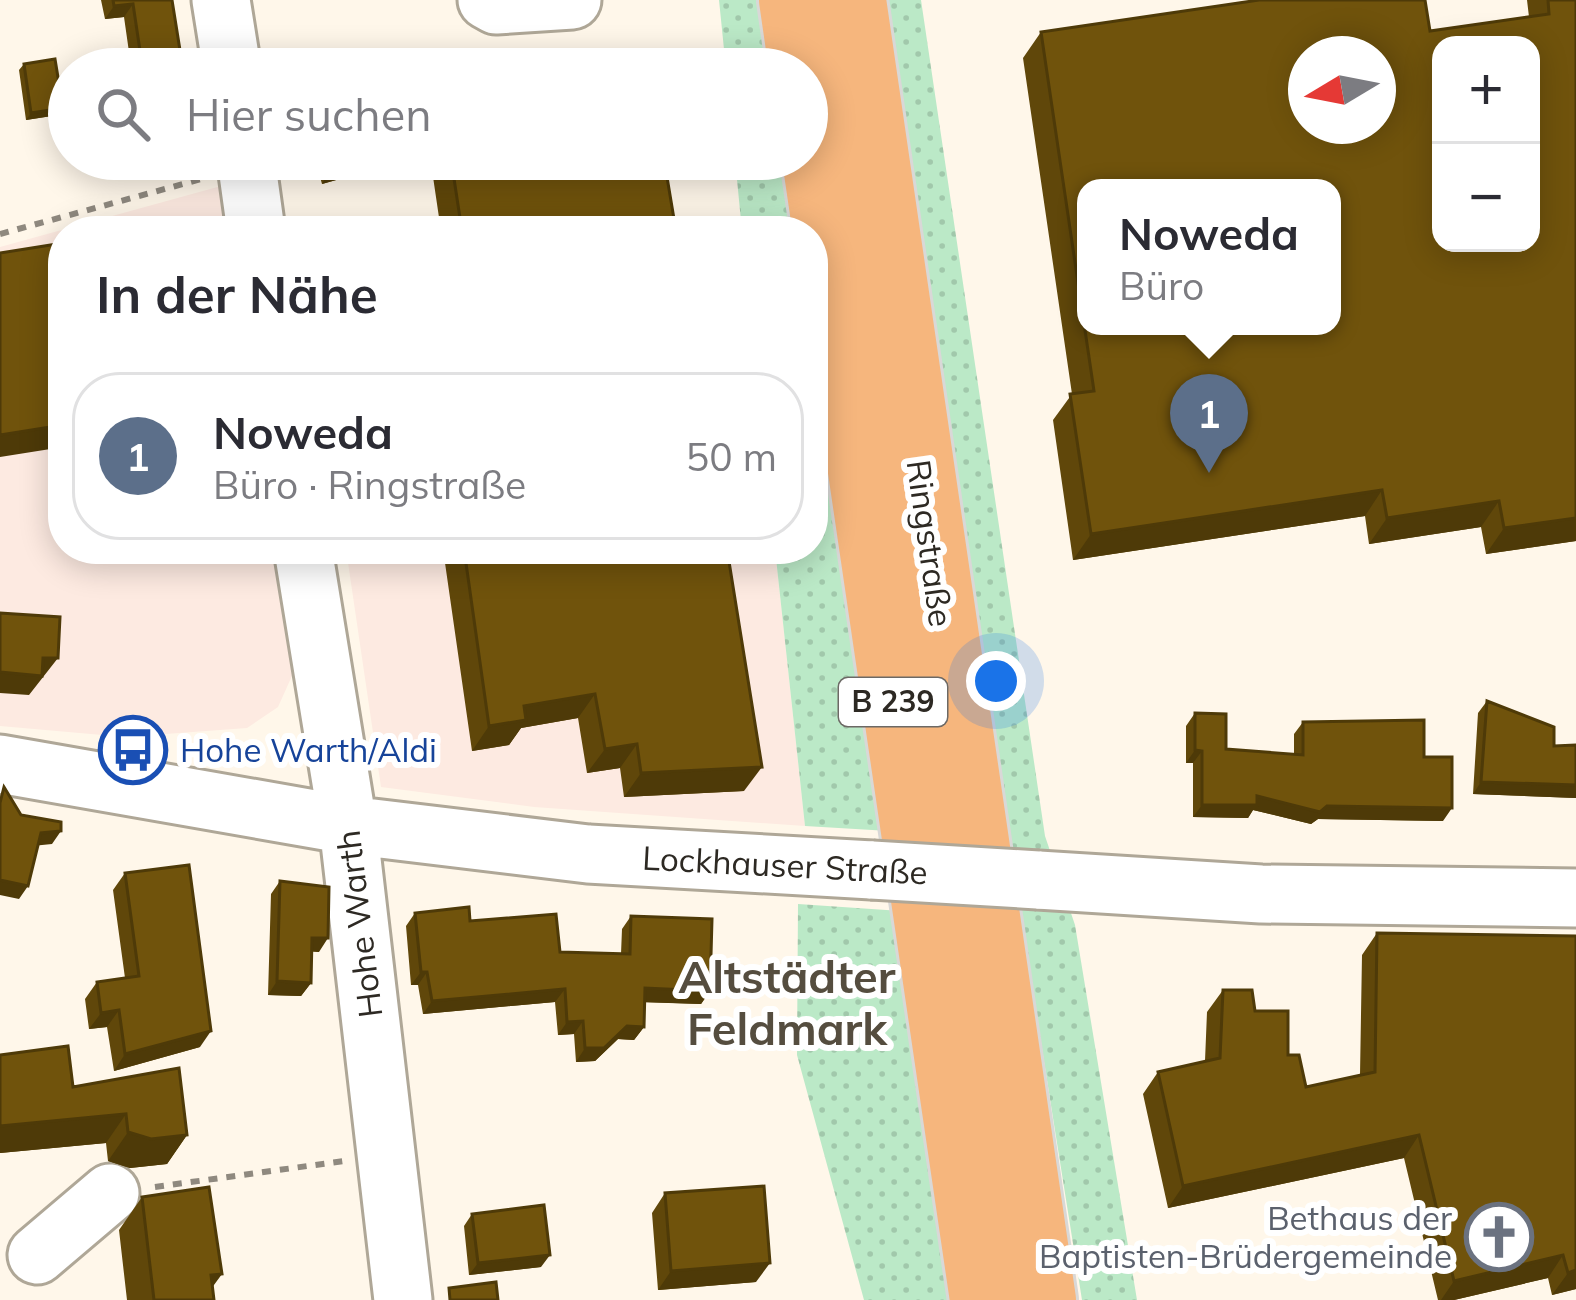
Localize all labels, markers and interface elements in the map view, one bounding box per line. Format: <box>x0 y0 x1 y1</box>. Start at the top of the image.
north arrow <box>1288 36 1396 144</box>
map controls <box>1432 36 1540 252</box>
button: + <box>1432 36 1540 144</box>
search box <box>48 48 828 180</box>
icon: search <box>90 81 156 147</box>
text: Hier suchen <box>186 86 432 142</box>
button: − <box>1432 144 1540 252</box>
popup <box>1077 179 1341 335</box>
text: Noweda <box>1119 205 1299 261</box>
text: Büro <box>1119 261 1204 310</box>
text: In der Nähe <box>96 262 378 326</box>
pin: 1 <box>1170 374 1248 473</box>
text: Noweda <box>213 404 393 460</box>
text: 1 <box>126 432 150 481</box>
text: 50 m <box>686 432 777 481</box>
street label: Ringstraße <box>898 457 962 629</box>
text: Büro · Ringstraße <box>213 460 526 509</box>
your location <box>966 651 1026 711</box>
road number: B 239 <box>839 678 947 726</box>
bus stop icon: Hohe Warth/Aldi <box>98 715 168 785</box>
place label: Hohe Warth/Aldi <box>180 729 437 770</box>
street label: Hohe Warth <box>327 828 390 1020</box>
street label: Lockhauser Straße <box>641 837 929 892</box>
district label: Altstädter Feldmark <box>679 948 896 1056</box>
place label: Bethaus der Baptisten-Brüdergemeinde <box>1039 1197 1452 1276</box>
church icon: Bethaus der Baptisten-Brüdergemeinde <box>1464 1202 1534 1272</box>

